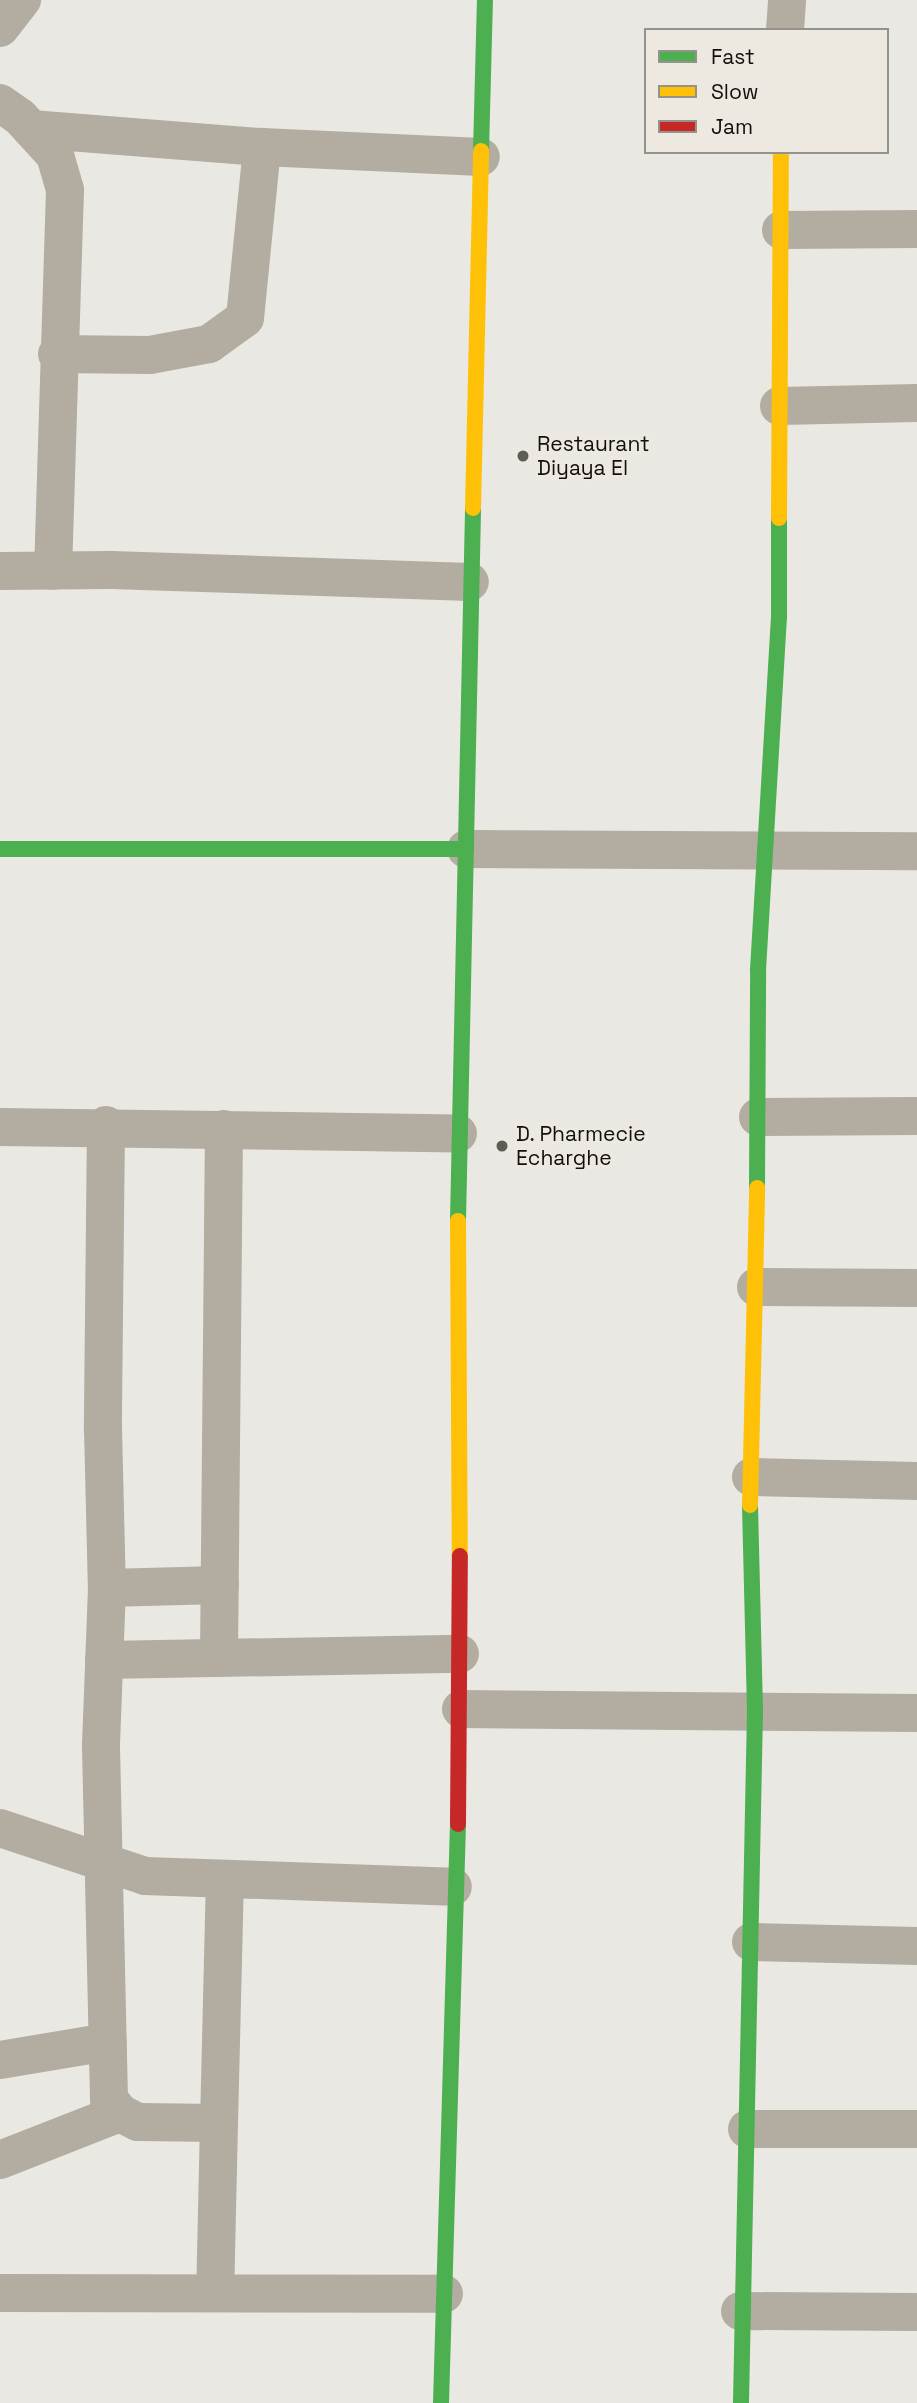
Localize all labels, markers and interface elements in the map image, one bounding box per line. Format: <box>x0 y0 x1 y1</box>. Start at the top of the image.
legend <box>644 28 889 154</box>
text: Fast <box>711 43 755 70</box>
text: Slow <box>711 78 759 105</box>
text: Jam <box>711 113 753 140</box>
place label: Restaurant Diyaya El <box>537 431 650 481</box>
marker: Restaurant Diyaya El <box>515 448 531 464</box>
place label: D. Pharmecie Echarghe <box>516 1121 646 1171</box>
marker: D. Pharmecie Echarghe <box>494 1138 510 1154</box>

